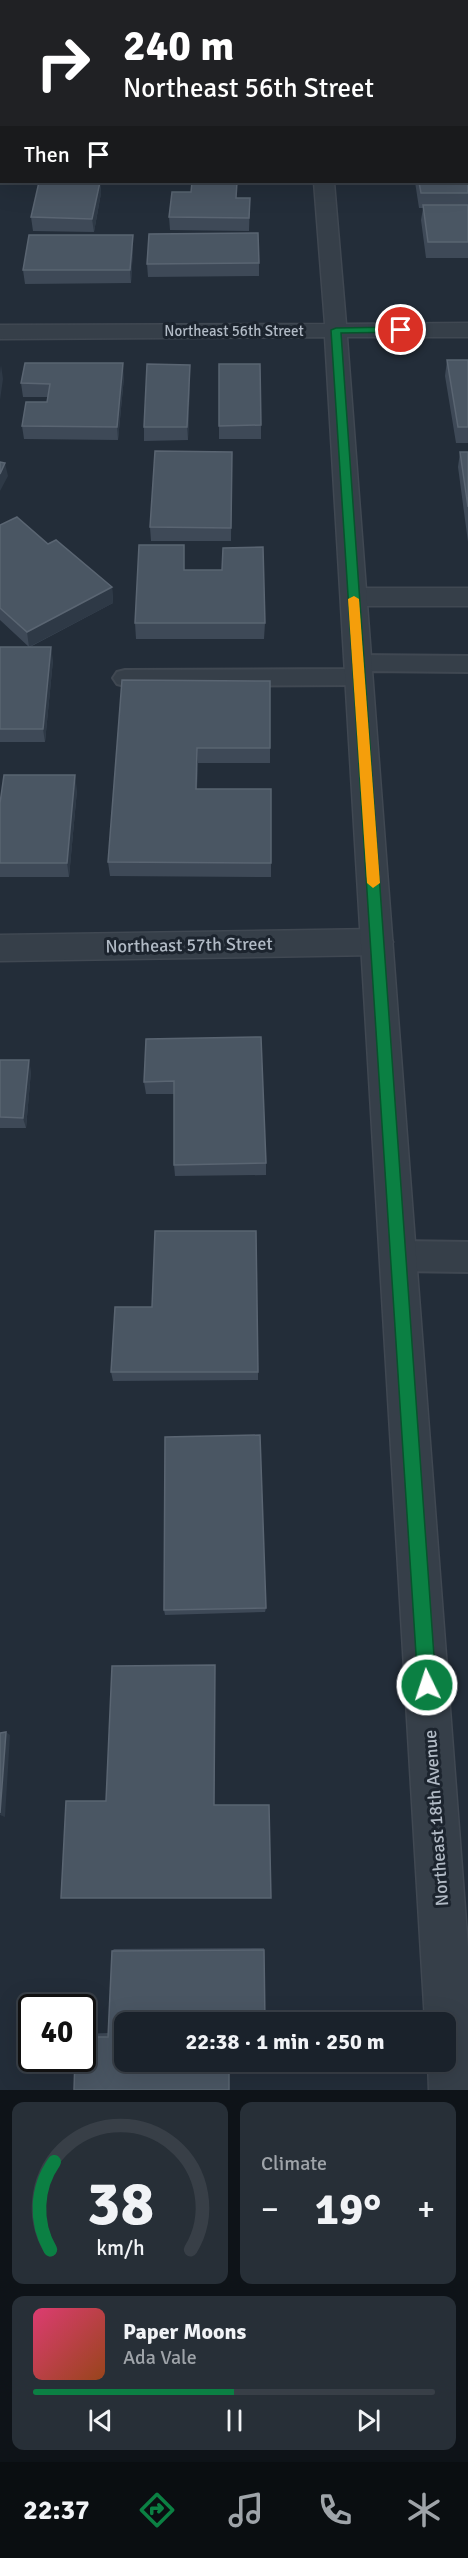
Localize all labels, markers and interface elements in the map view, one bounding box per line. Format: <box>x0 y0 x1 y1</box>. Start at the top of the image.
text: 240 m <box>123 21 234 72</box>
icon: right <box>24 24 102 102</box>
text: Northeast 56th Street <box>123 72 374 105</box>
icon: arrive <box>82 138 115 171</box>
text: Then <box>24 141 70 168</box>
pin <box>375 304 426 355</box>
icon: arrive <box>384 313 417 346</box>
street label: Northeast 56th Street <box>164 322 304 340</box>
street label: Northeast 57th Street <box>105 933 273 957</box>
position arrow <box>395 1653 459 1717</box>
street label: Northeast 18th Avenue <box>419 1729 453 1907</box>
speed limit sign: 40 <box>18 1994 96 2072</box>
text: 22:38 · 1 min · 250 m <box>185 2028 385 2055</box>
text: Climate <box>261 2151 327 2176</box>
text: 38 <box>86 2165 154 2242</box>
text: 19° <box>315 2182 381 2237</box>
text: − <box>261 2189 279 2230</box>
text: + <box>417 2189 435 2230</box>
text: km/h <box>96 2235 144 2261</box>
text: Paper Moons <box>123 2318 246 2345</box>
text: Ada Vale <box>123 2345 197 2370</box>
icon: previous <box>84 2404 117 2437</box>
icon: pause <box>218 2404 251 2437</box>
icon: next <box>352 2404 385 2437</box>
icon: directions <box>136 2489 178 2531</box>
icon: music <box>225 2489 267 2531</box>
icon: phone <box>314 2489 356 2531</box>
icon: climate <box>403 2489 445 2531</box>
text: 22:37 <box>23 2494 90 2527</box>

